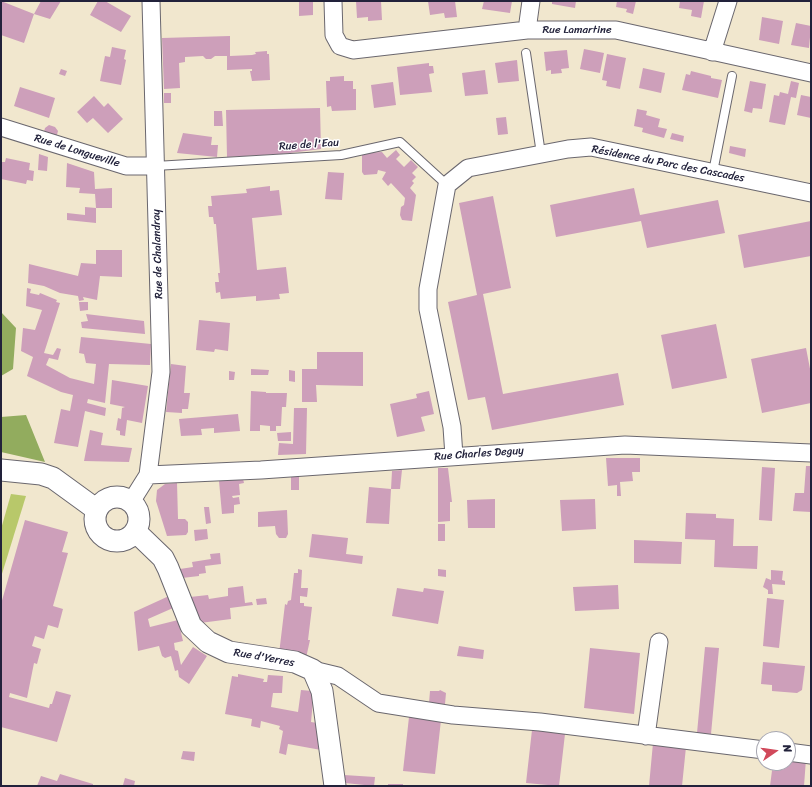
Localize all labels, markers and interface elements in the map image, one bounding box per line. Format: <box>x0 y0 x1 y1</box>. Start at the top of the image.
street label: Rue Lamartine <box>542 23 612 37</box>
street label: Rue de Longueville <box>33 132 121 170</box>
street label: Rue de l'Eau <box>279 136 339 154</box>
street label: Résidence du Parc des Cascades <box>591 143 745 185</box>
street label: Rue de Chalandray <box>150 209 166 299</box>
street label: Rue Charles Deguy <box>434 444 524 464</box>
street label: Rue d'Yerres <box>233 646 295 670</box>
north arrow <box>756 731 796 771</box>
text: N <box>777 743 797 754</box>

